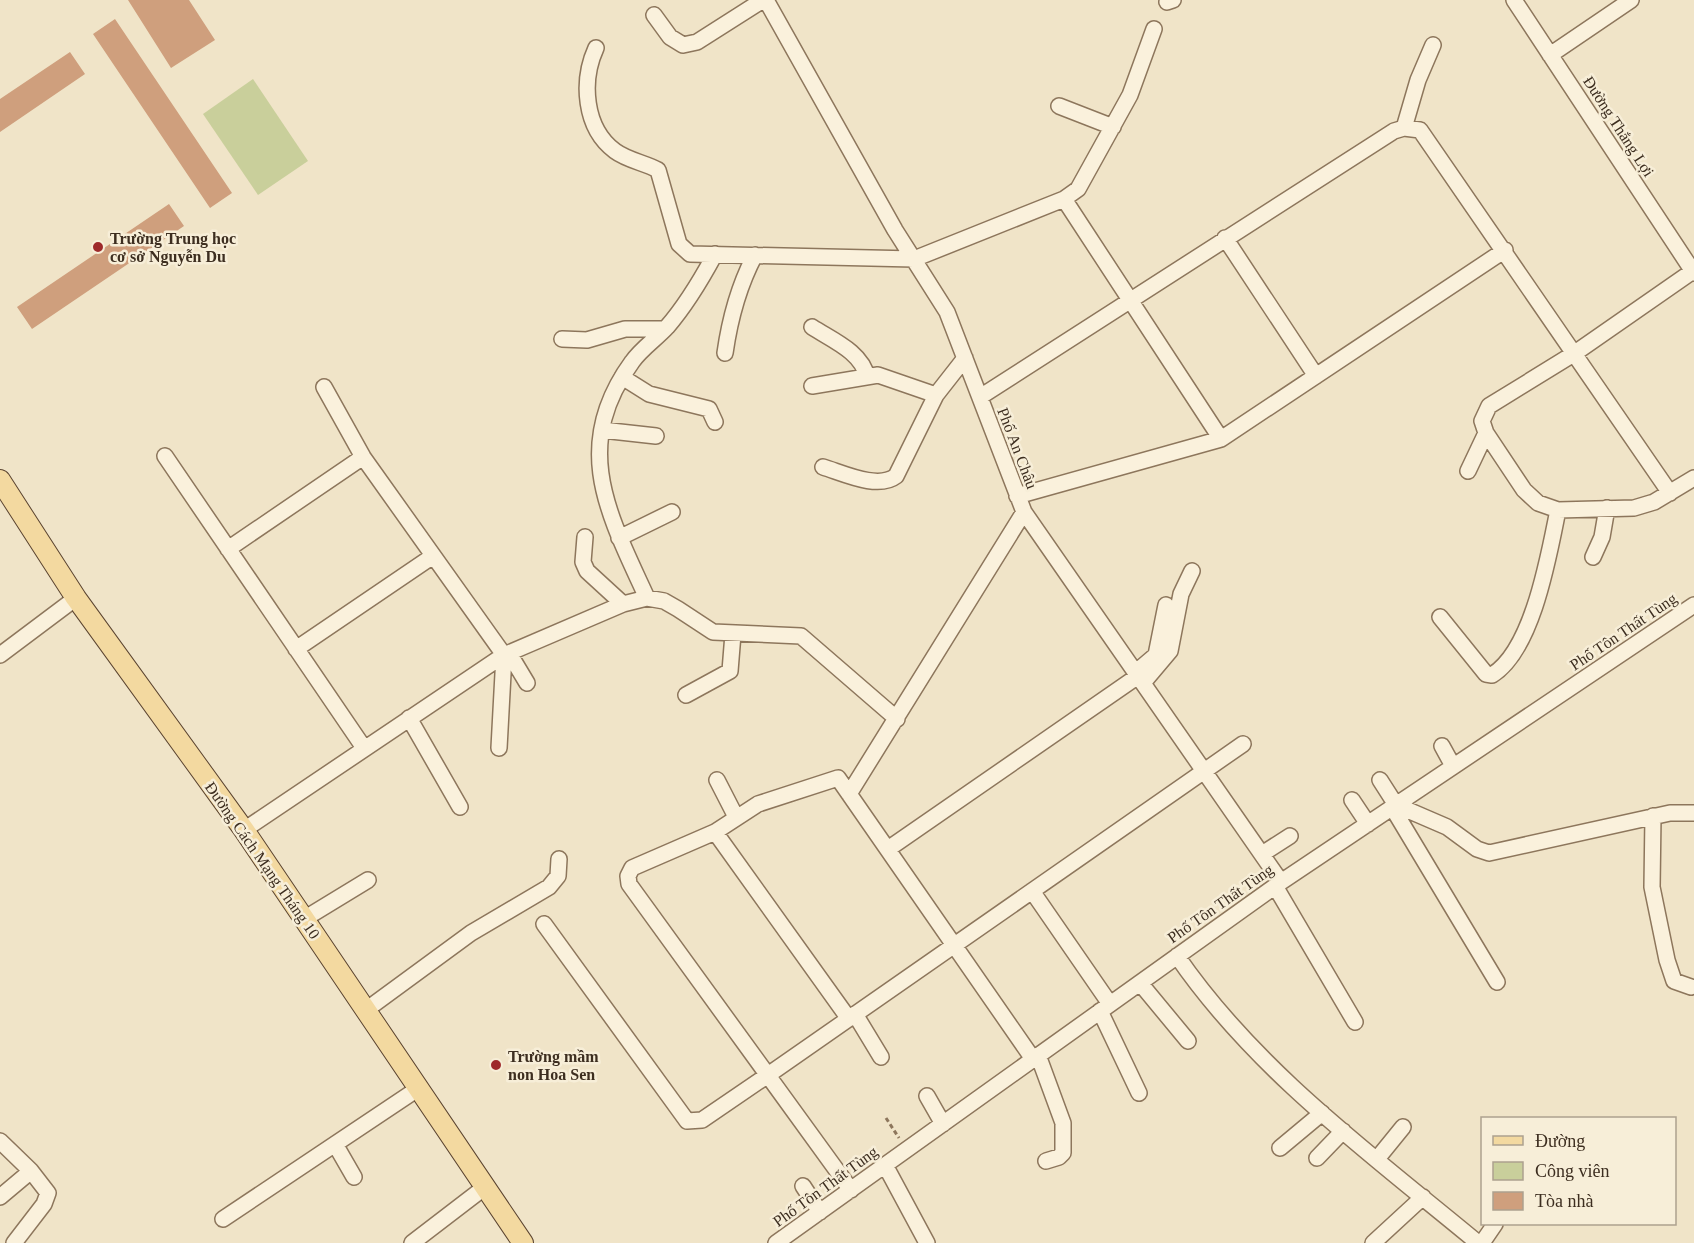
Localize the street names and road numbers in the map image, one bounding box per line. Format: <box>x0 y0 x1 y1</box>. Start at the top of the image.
street label: Đường Thắng Lợi <box>1579 73 1658 181</box>
street label: Phố An Châu <box>994 405 1041 491</box>
street label: Phố Tôn Thất Tùng <box>1567 589 1680 674</box>
street label: Đường Cách Mạng Tháng 10 <box>201 779 323 943</box>
street label: Phố Tôn Thất Tùng <box>1164 861 1277 947</box>
street label: Phố Tôn Thất Tùng <box>770 1143 881 1231</box>

